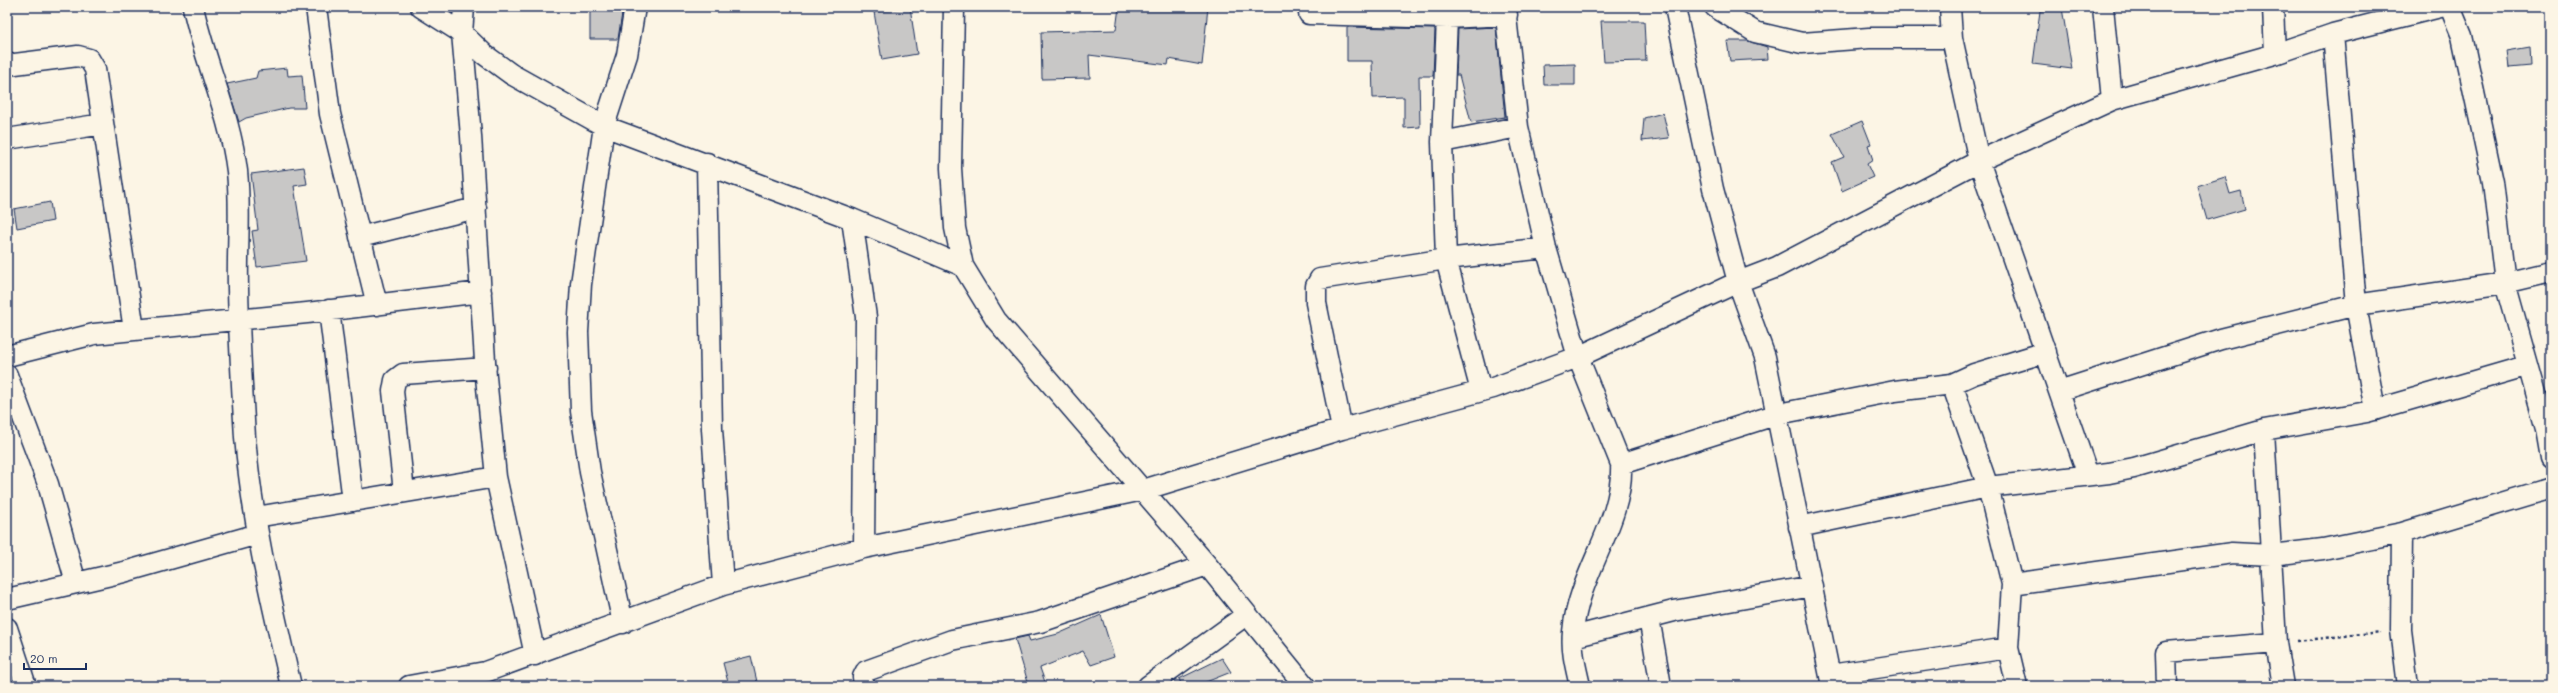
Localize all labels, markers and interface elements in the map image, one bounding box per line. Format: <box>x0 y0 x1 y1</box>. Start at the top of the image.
scale bar <box>24 645 86 671</box>
text: 20 m <box>30 650 58 666</box>

